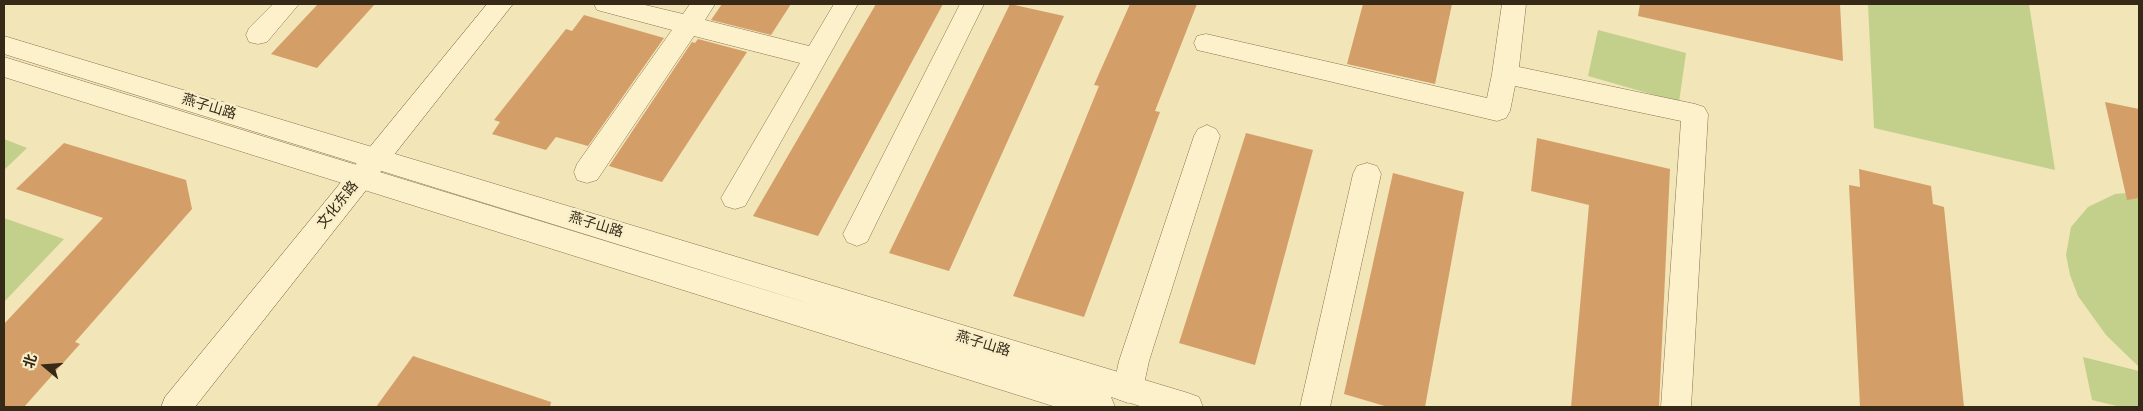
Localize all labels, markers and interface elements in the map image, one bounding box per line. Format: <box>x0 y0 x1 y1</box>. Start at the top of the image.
street label: 燕子山路 <box>180 91 238 123</box>
street label: 文化东路 <box>314 178 362 232</box>
street label: 燕子山路 <box>567 209 625 241</box>
street label: 燕子山路 <box>954 328 1012 360</box>
north arrow <box>20 341 70 391</box>
text: 北 <box>20 352 41 370</box>

